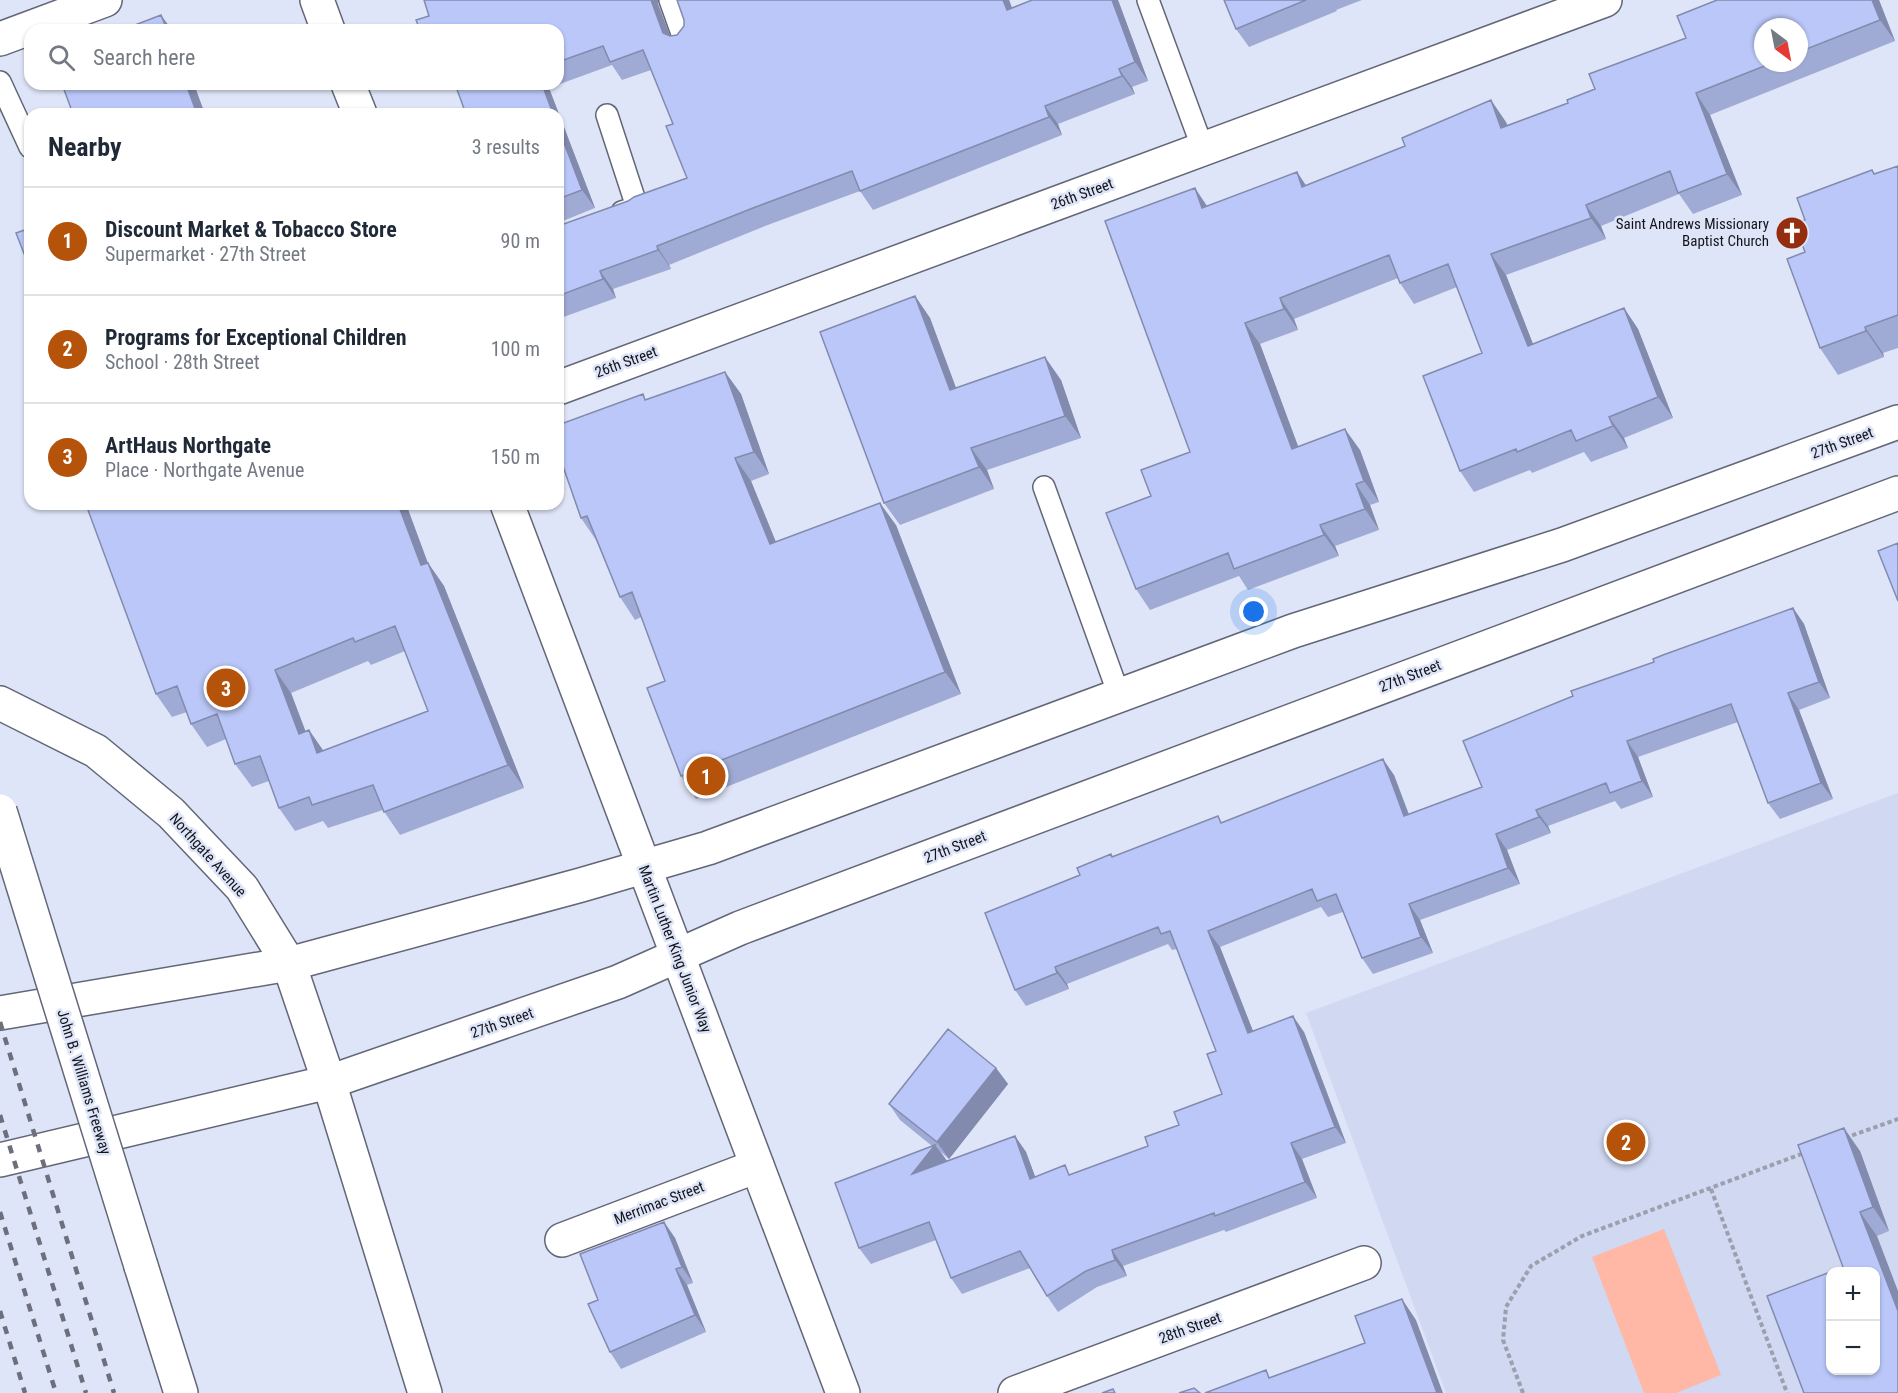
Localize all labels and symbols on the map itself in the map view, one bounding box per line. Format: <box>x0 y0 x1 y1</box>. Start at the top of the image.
north arrow <box>1754 18 1808 72</box>
street label: 26th Street <box>1048 174 1116 214</box>
place label: Saint Andrews Missionary Baptist Church <box>1616 215 1769 250</box>
church icon: Saint Andrews Missionary Baptist Church <box>1774 215 1810 251</box>
street label: 26th Street <box>592 342 660 382</box>
street label: 27th Street <box>1808 423 1876 463</box>
your location <box>1239 597 1268 626</box>
street label: 27th Street <box>1376 656 1444 696</box>
pin: 3 <box>206 666 246 710</box>
pin: 1 <box>686 754 726 798</box>
street label: Northgate Avenue <box>166 810 250 900</box>
street label: 27th Street <box>921 827 989 867</box>
street label: Martin Luther King Junior Way <box>635 863 715 1035</box>
street label: 27th Street <box>468 1004 536 1042</box>
street label: John B. Williams Freeway <box>53 1007 115 1157</box>
pin: 2 <box>1606 1120 1646 1164</box>
street label: Merrimac Street <box>611 1178 707 1228</box>
street label: 28th Street <box>1156 1308 1224 1348</box>

